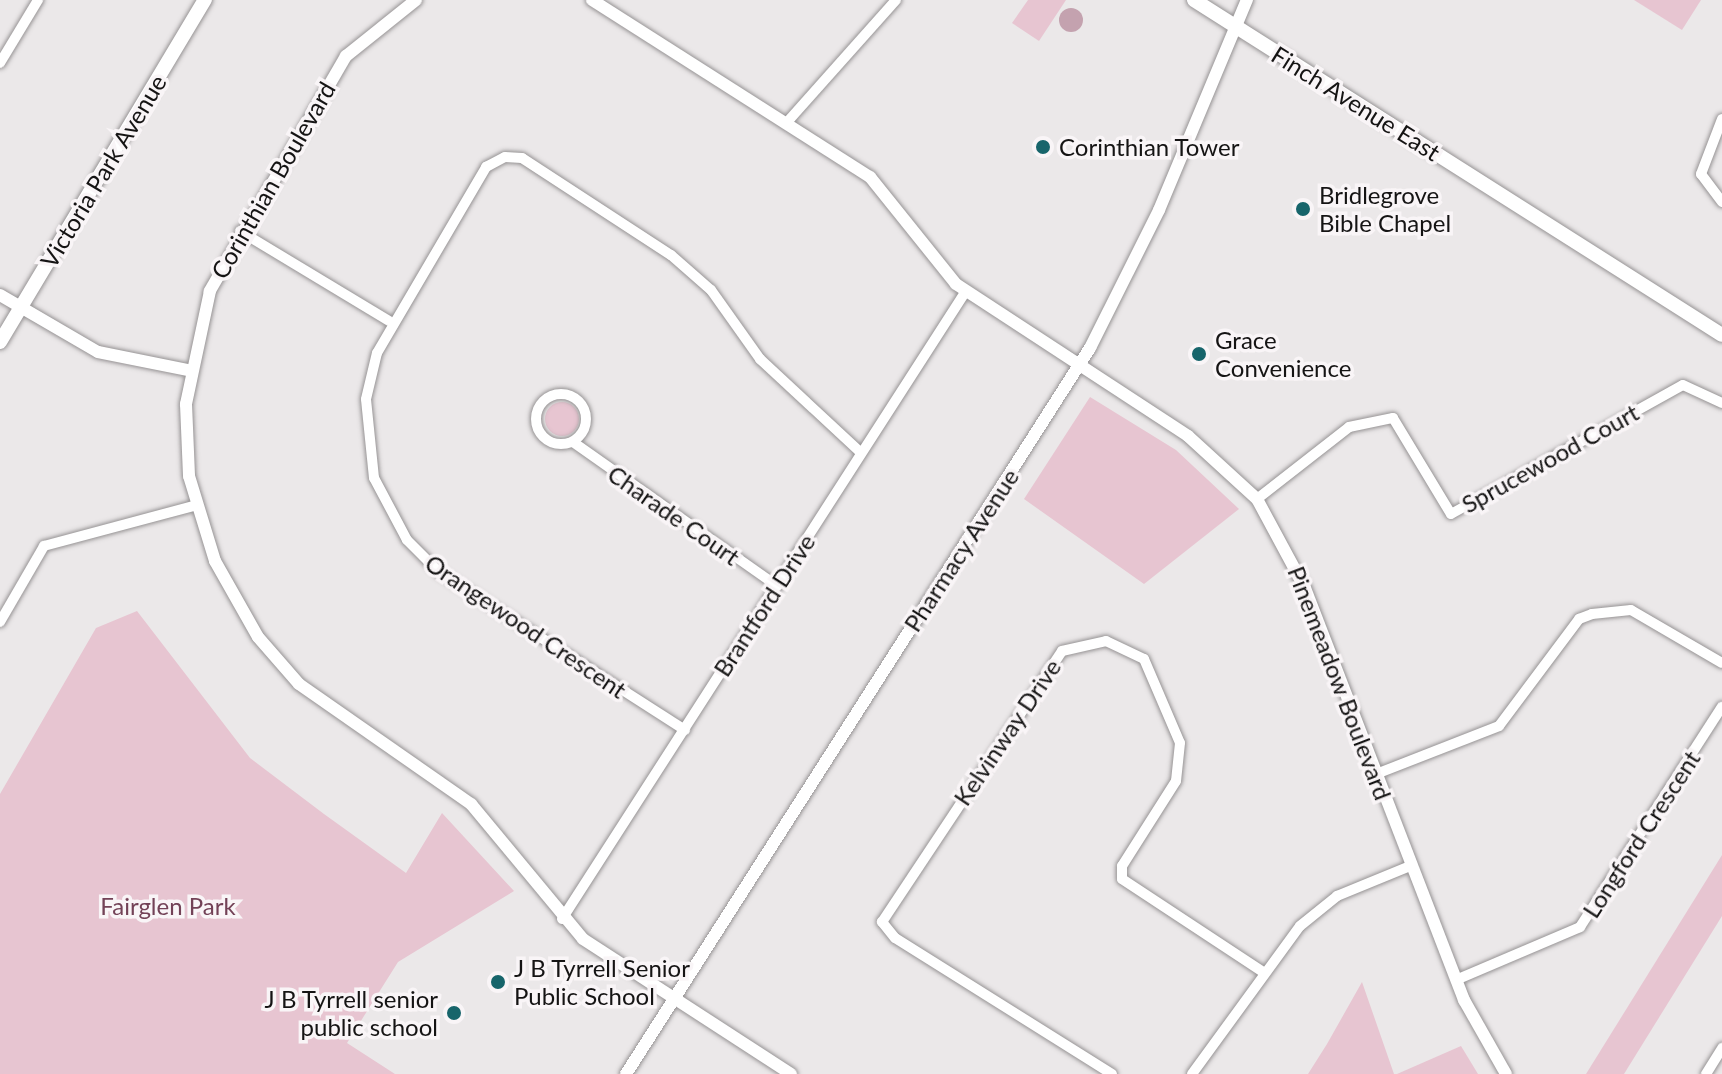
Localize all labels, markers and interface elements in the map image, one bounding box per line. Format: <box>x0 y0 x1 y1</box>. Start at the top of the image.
street label: Finch Avenue East <box>1266 39 1446 167</box>
street label: Victoria Park Avenue <box>34 69 172 273</box>
street label: Corinthian Boulevard <box>205 76 341 284</box>
place label: Corinthian Tower <box>1059 133 1240 161</box>
marker: Corinthian Tower <box>1034 138 1052 156</box>
place label: Bridlegrove Bible Chapel <box>1319 181 1451 237</box>
marker: Bridlegrove Bible Chapel <box>1294 200 1312 218</box>
place label: Grace Convenience <box>1215 326 1351 382</box>
marker: Grace Convenience <box>1190 345 1208 363</box>
street label: Sprucewood Court <box>1457 397 1643 519</box>
street label: Charade Court <box>603 459 745 571</box>
street label: Pharmacy Avenue <box>897 463 1025 637</box>
street label: Brantford Drive <box>707 529 821 681</box>
street label: Orangewood Crescent <box>420 548 632 704</box>
street label: Pinemeadow Boulevard <box>1282 562 1398 804</box>
street label: Kelvinway Drive <box>947 653 1067 811</box>
street label: Longford Crescent <box>1576 745 1706 923</box>
park label: Fairglen Park <box>100 892 236 920</box>
place label: J B Tyrrell Senior Public School <box>514 954 691 1010</box>
marker: J B Tyrrell Senior Public School <box>489 973 507 991</box>
place label: J B Tyrrell senior public school <box>264 985 438 1041</box>
marker: J B Tyrrell senior public school <box>445 1004 463 1022</box>

